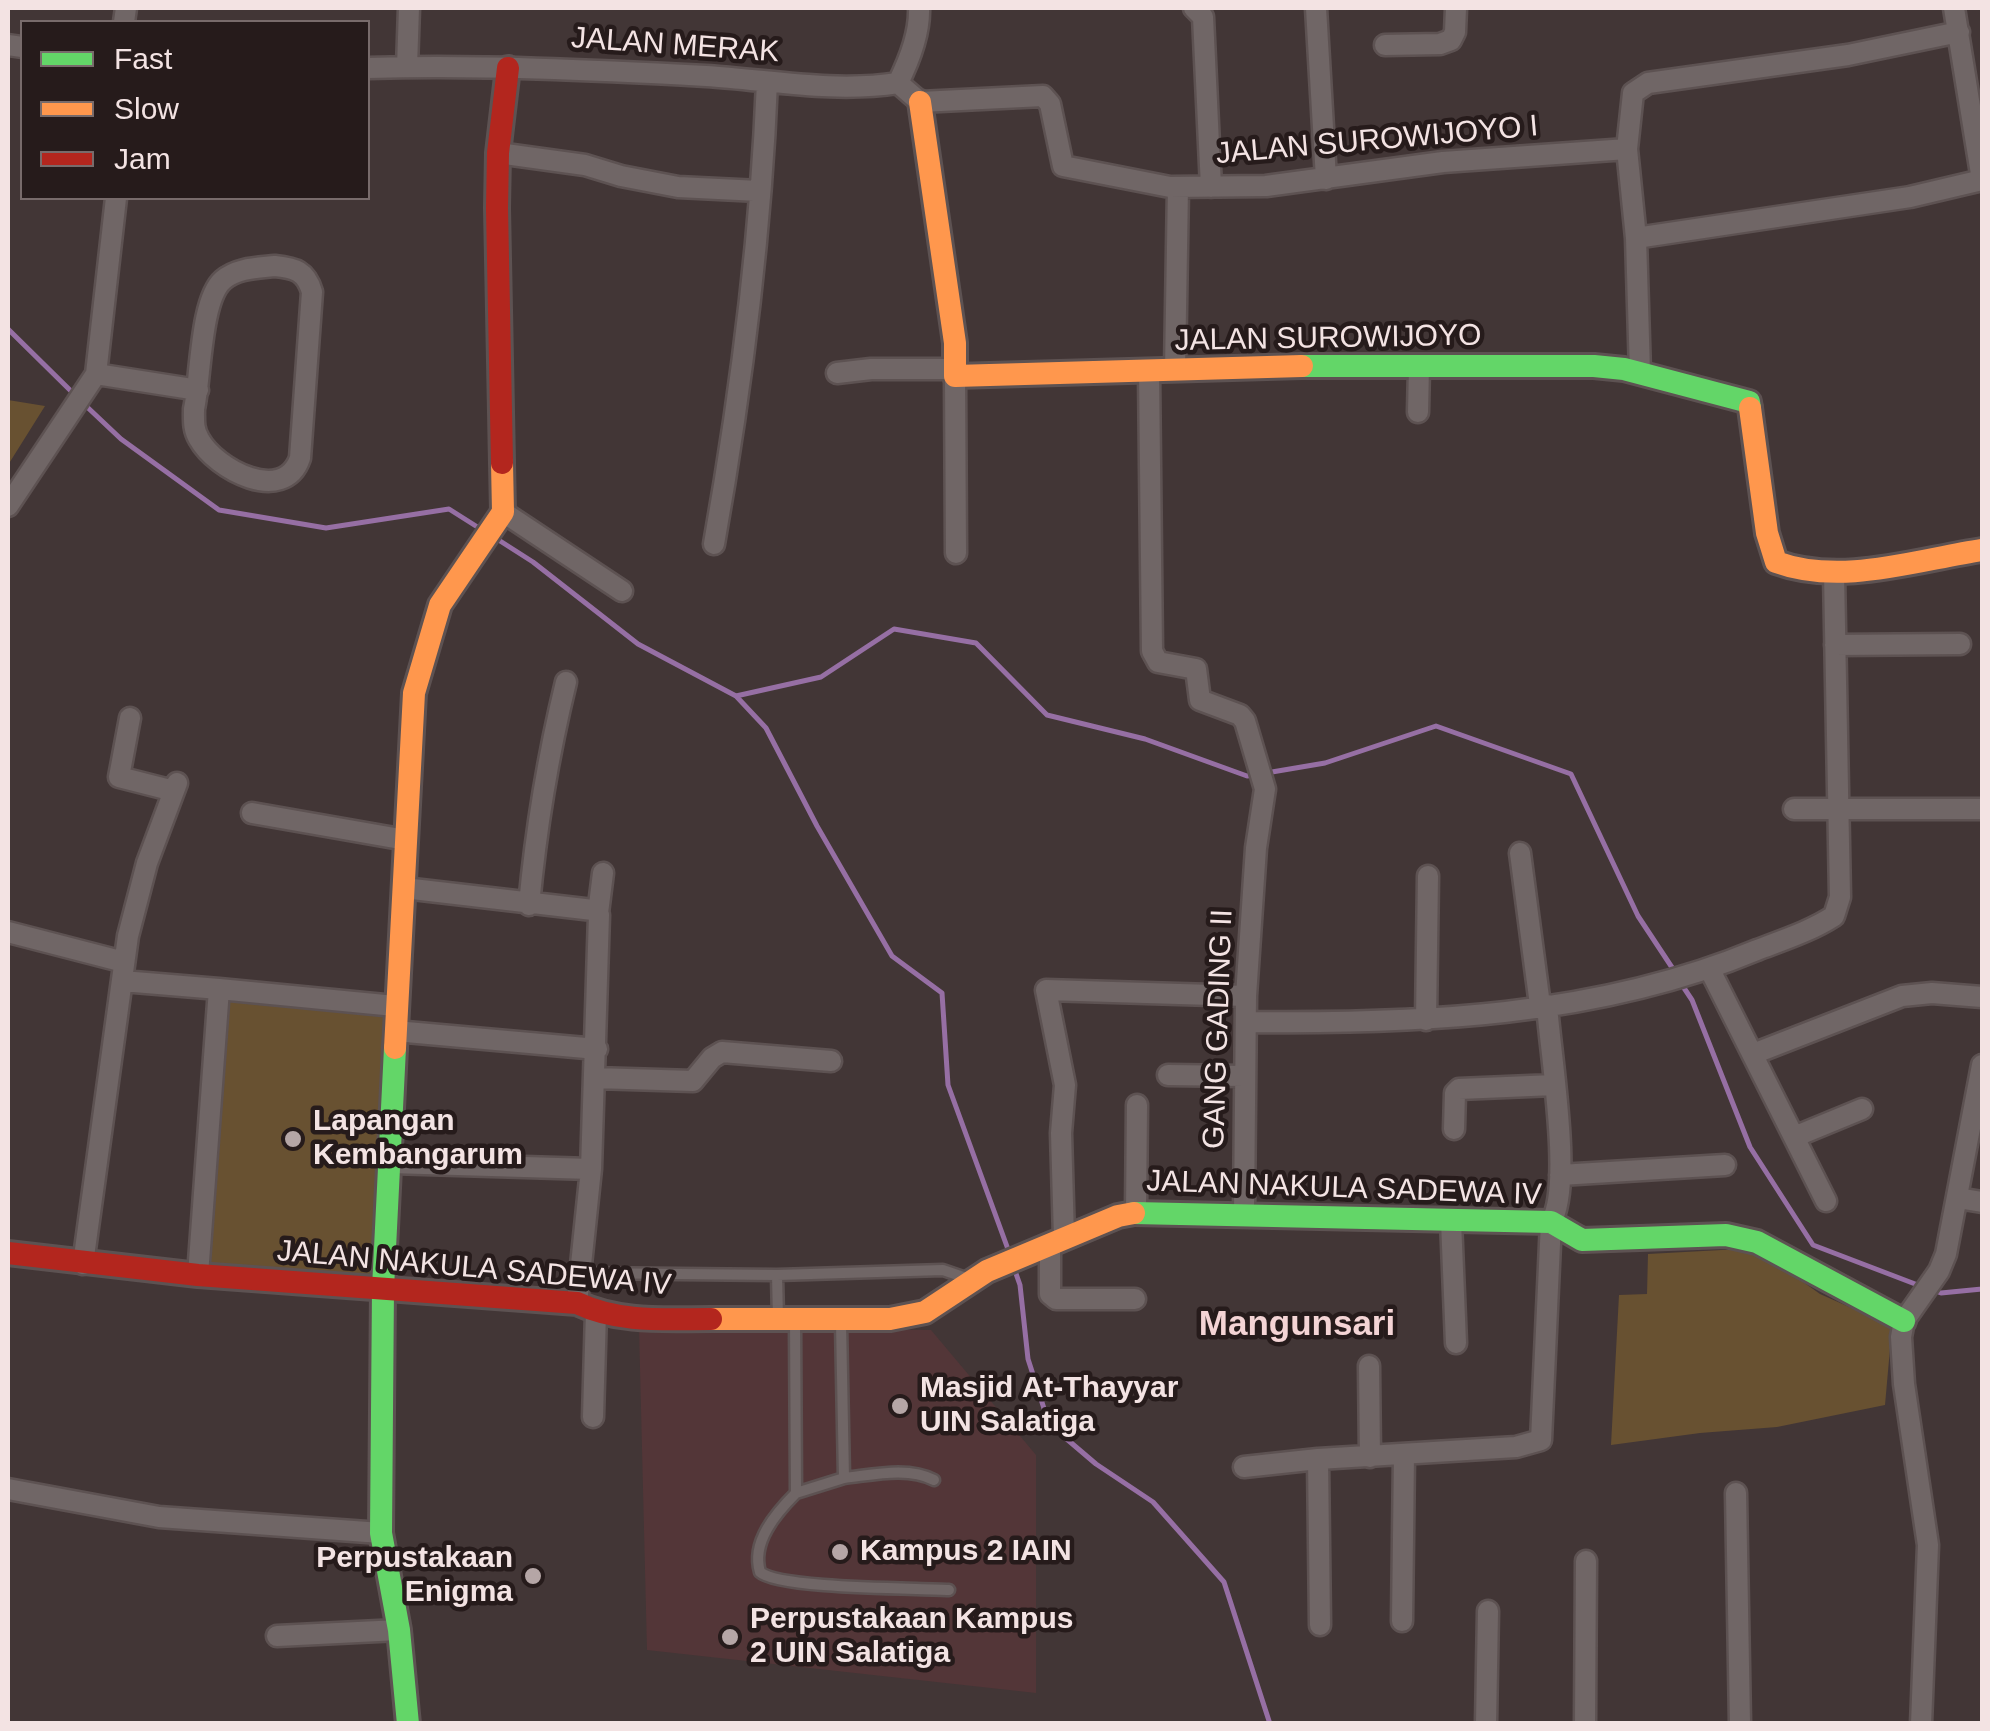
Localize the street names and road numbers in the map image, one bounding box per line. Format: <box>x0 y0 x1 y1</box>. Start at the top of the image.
street label: JALAN MERAK <box>570 21 780 71</box>
street label: JALAN SUROWIJOYO I <box>1214 109 1540 173</box>
street label: JALAN SUROWIJOYO <box>1174 318 1482 360</box>
street label: GANG GADING II <box>1197 908 1241 1150</box>
street label: JALAN NAKULA SADEWA IV <box>1146 1164 1542 1214</box>
street label: JALAN NAKULA SADEWA IV <box>275 1234 673 1304</box>

